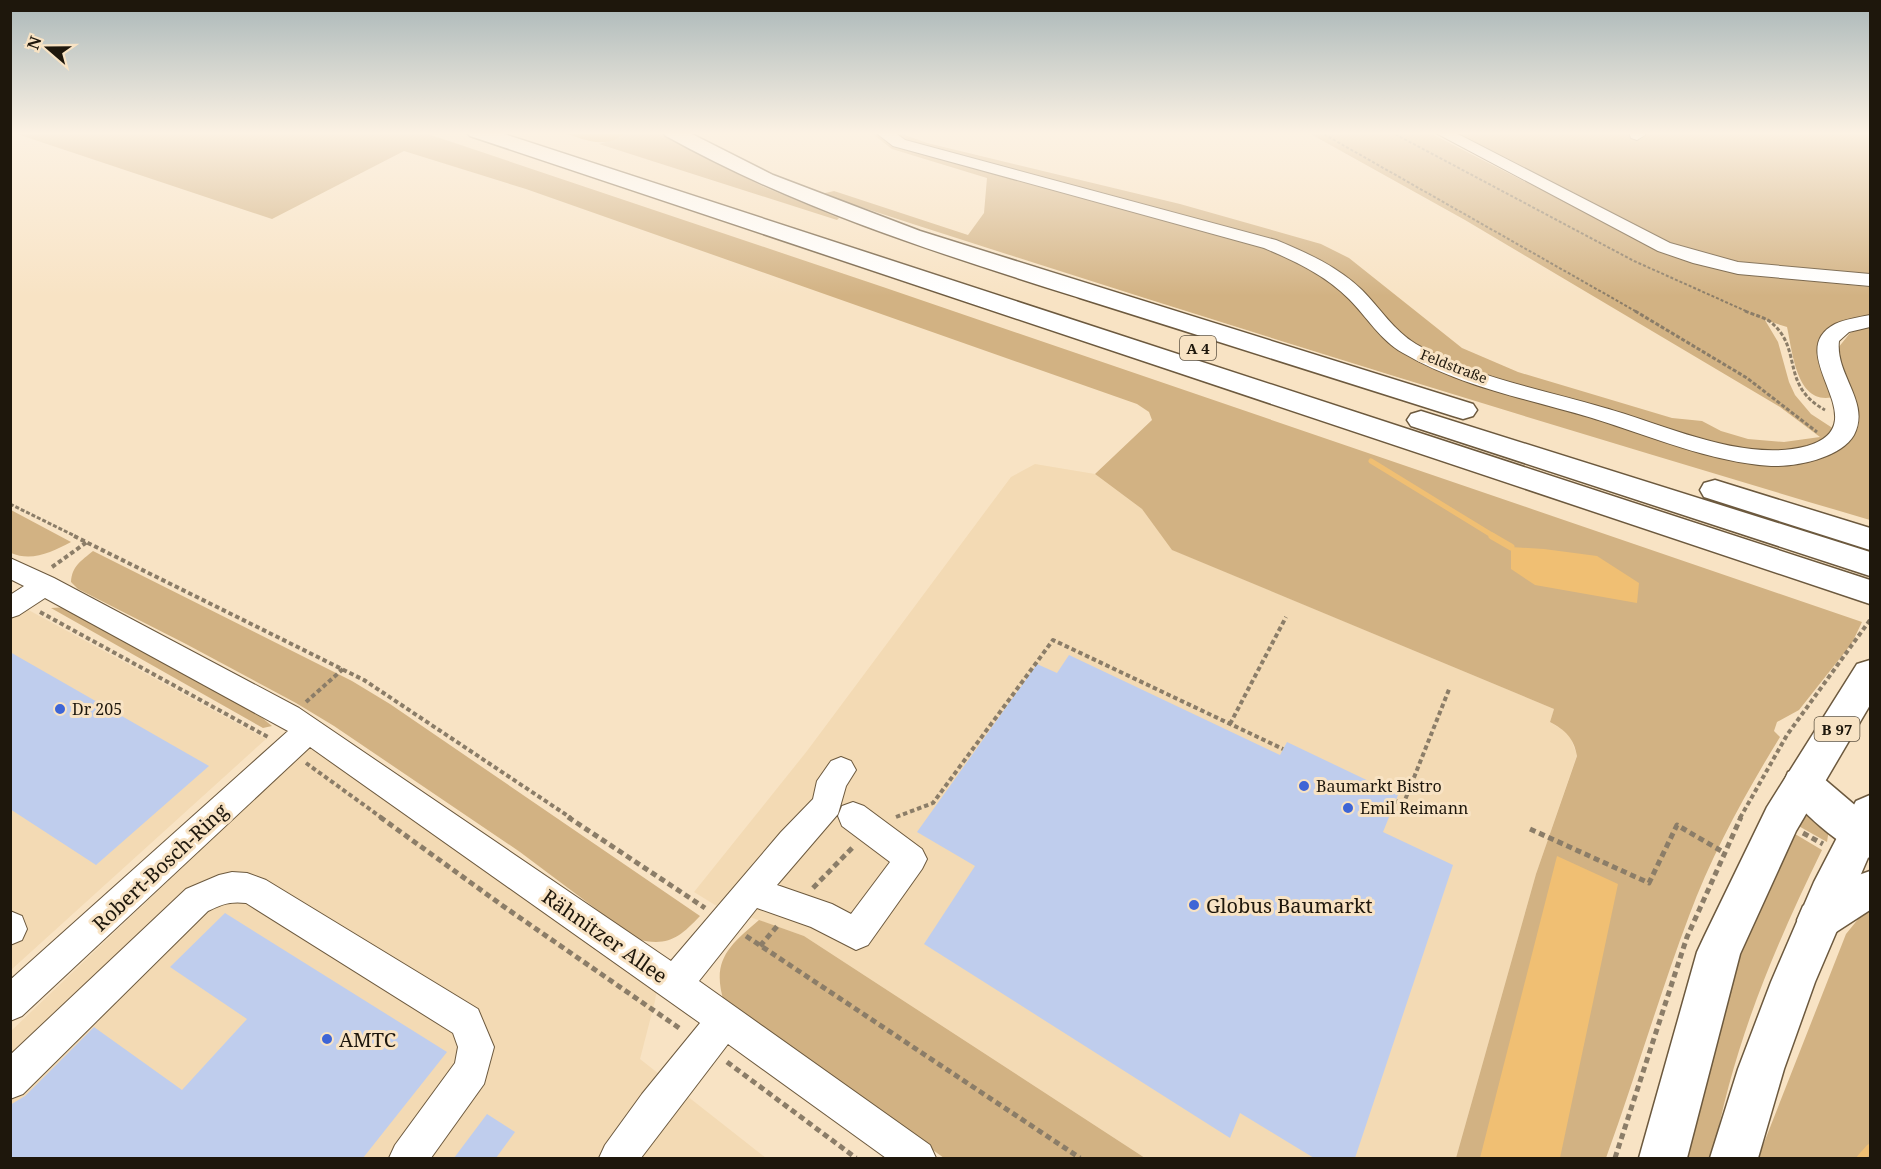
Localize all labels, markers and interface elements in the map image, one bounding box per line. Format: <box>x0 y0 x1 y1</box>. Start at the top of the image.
north arrow <box>18 18 78 78</box>
text: N <box>21 33 47 53</box>
road number: A 4 <box>1180 336 1216 360</box>
street label: Feldstraße <box>1418 345 1490 387</box>
place label: Dr 205 <box>72 698 122 720</box>
marker: Dr 205 <box>53 702 67 716</box>
road number: B 97 <box>1814 717 1860 741</box>
place label: Baumarkt Bistro <box>1316 775 1442 797</box>
marker: Baumarkt Bistro <box>1297 779 1311 793</box>
street label: Robert-Bosch-Ring <box>86 797 234 937</box>
place label: Emil Reimann <box>1360 797 1468 819</box>
marker: Emil Reimann <box>1341 801 1355 815</box>
street label: Rähnitzer Allee <box>537 883 673 989</box>
place label: Globus Baumarkt <box>1206 892 1373 919</box>
marker: Globus Baumarkt <box>1187 898 1201 912</box>
place label: AMTC <box>339 1026 396 1053</box>
marker: AMTC <box>320 1032 334 1046</box>

